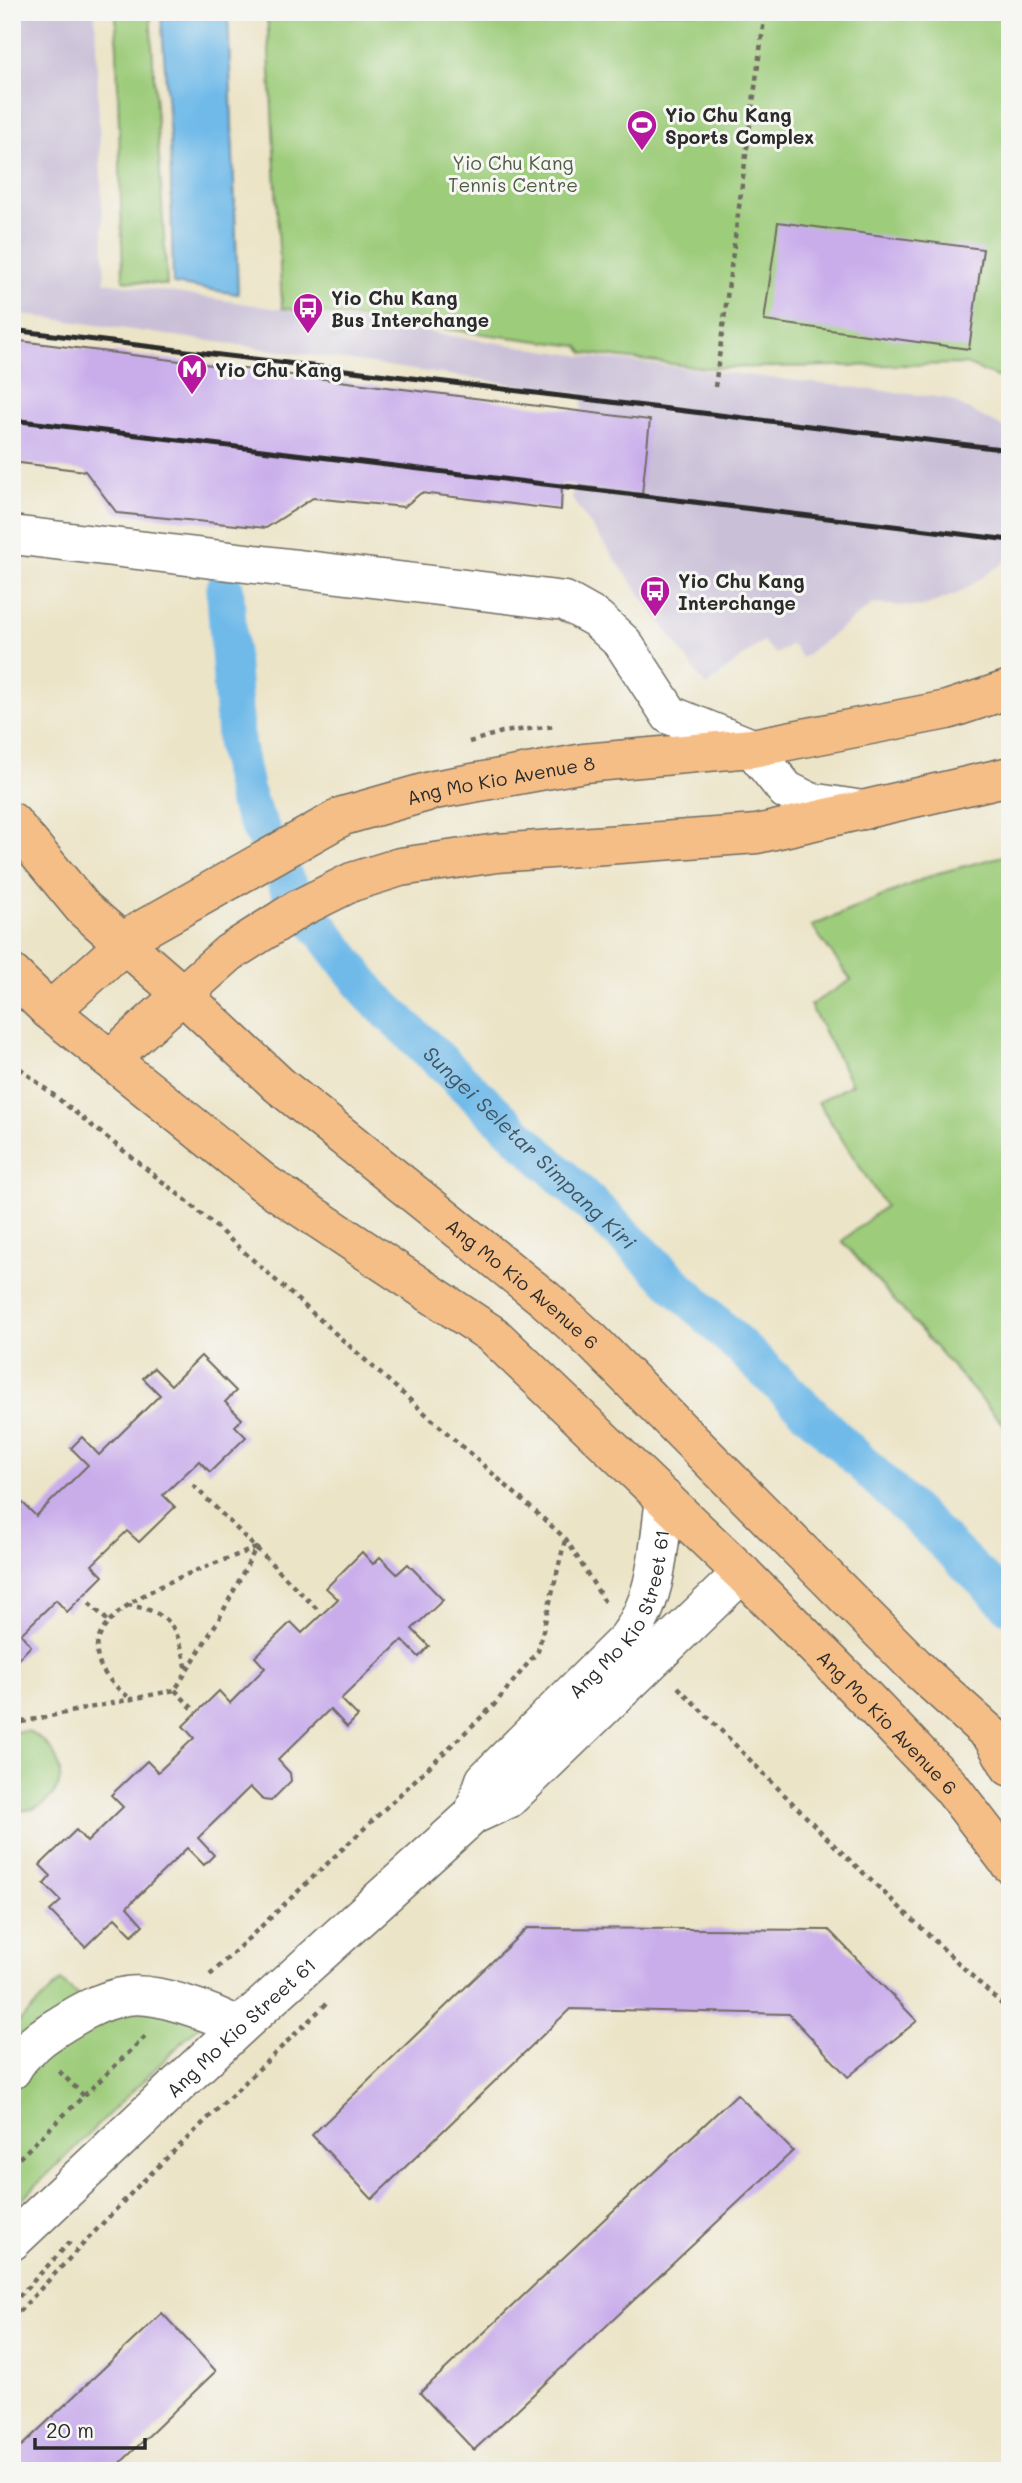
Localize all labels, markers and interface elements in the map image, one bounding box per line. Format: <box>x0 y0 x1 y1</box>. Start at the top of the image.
place label: Yio Chu Kang Sports Complex <box>665 102 814 149</box>
sports icon: Yio Chu Kang Sports Complex <box>625 108 659 152</box>
park label: Yio Chu Kang Tennis Centre <box>448 150 578 197</box>
place label: Yio Chu Kang Bus Interchange <box>331 285 489 332</box>
bus stop icon: Yio Chu Kang Bus Interchange <box>291 291 325 335</box>
metro station icon: Yio Chu Kang <box>175 352 209 396</box>
place label: Yio Chu Kang <box>215 357 342 382</box>
place label: Yio Chu Kang Interchange <box>678 568 805 615</box>
bus stop icon: Yio Chu Kang Interchange <box>638 574 672 618</box>
street label: Ang Mo Kio Avenue 8 <box>403 750 596 810</box>
water label: Sungei Seletar Simpang Kiri <box>418 1039 643 1255</box>
street label: Ang Mo Kio Avenue 6 <box>441 1212 605 1354</box>
street label: Ang Mo Kio Street 61 <box>563 1528 674 1703</box>
street label: Ang Mo Kio Avenue 6 <box>812 1644 963 1799</box>
street label: Ang Mo Kio Street 61 <box>160 1952 320 2102</box>
scale bar <box>35 2406 145 2450</box>
text: 20 m <box>46 2416 94 2443</box>

